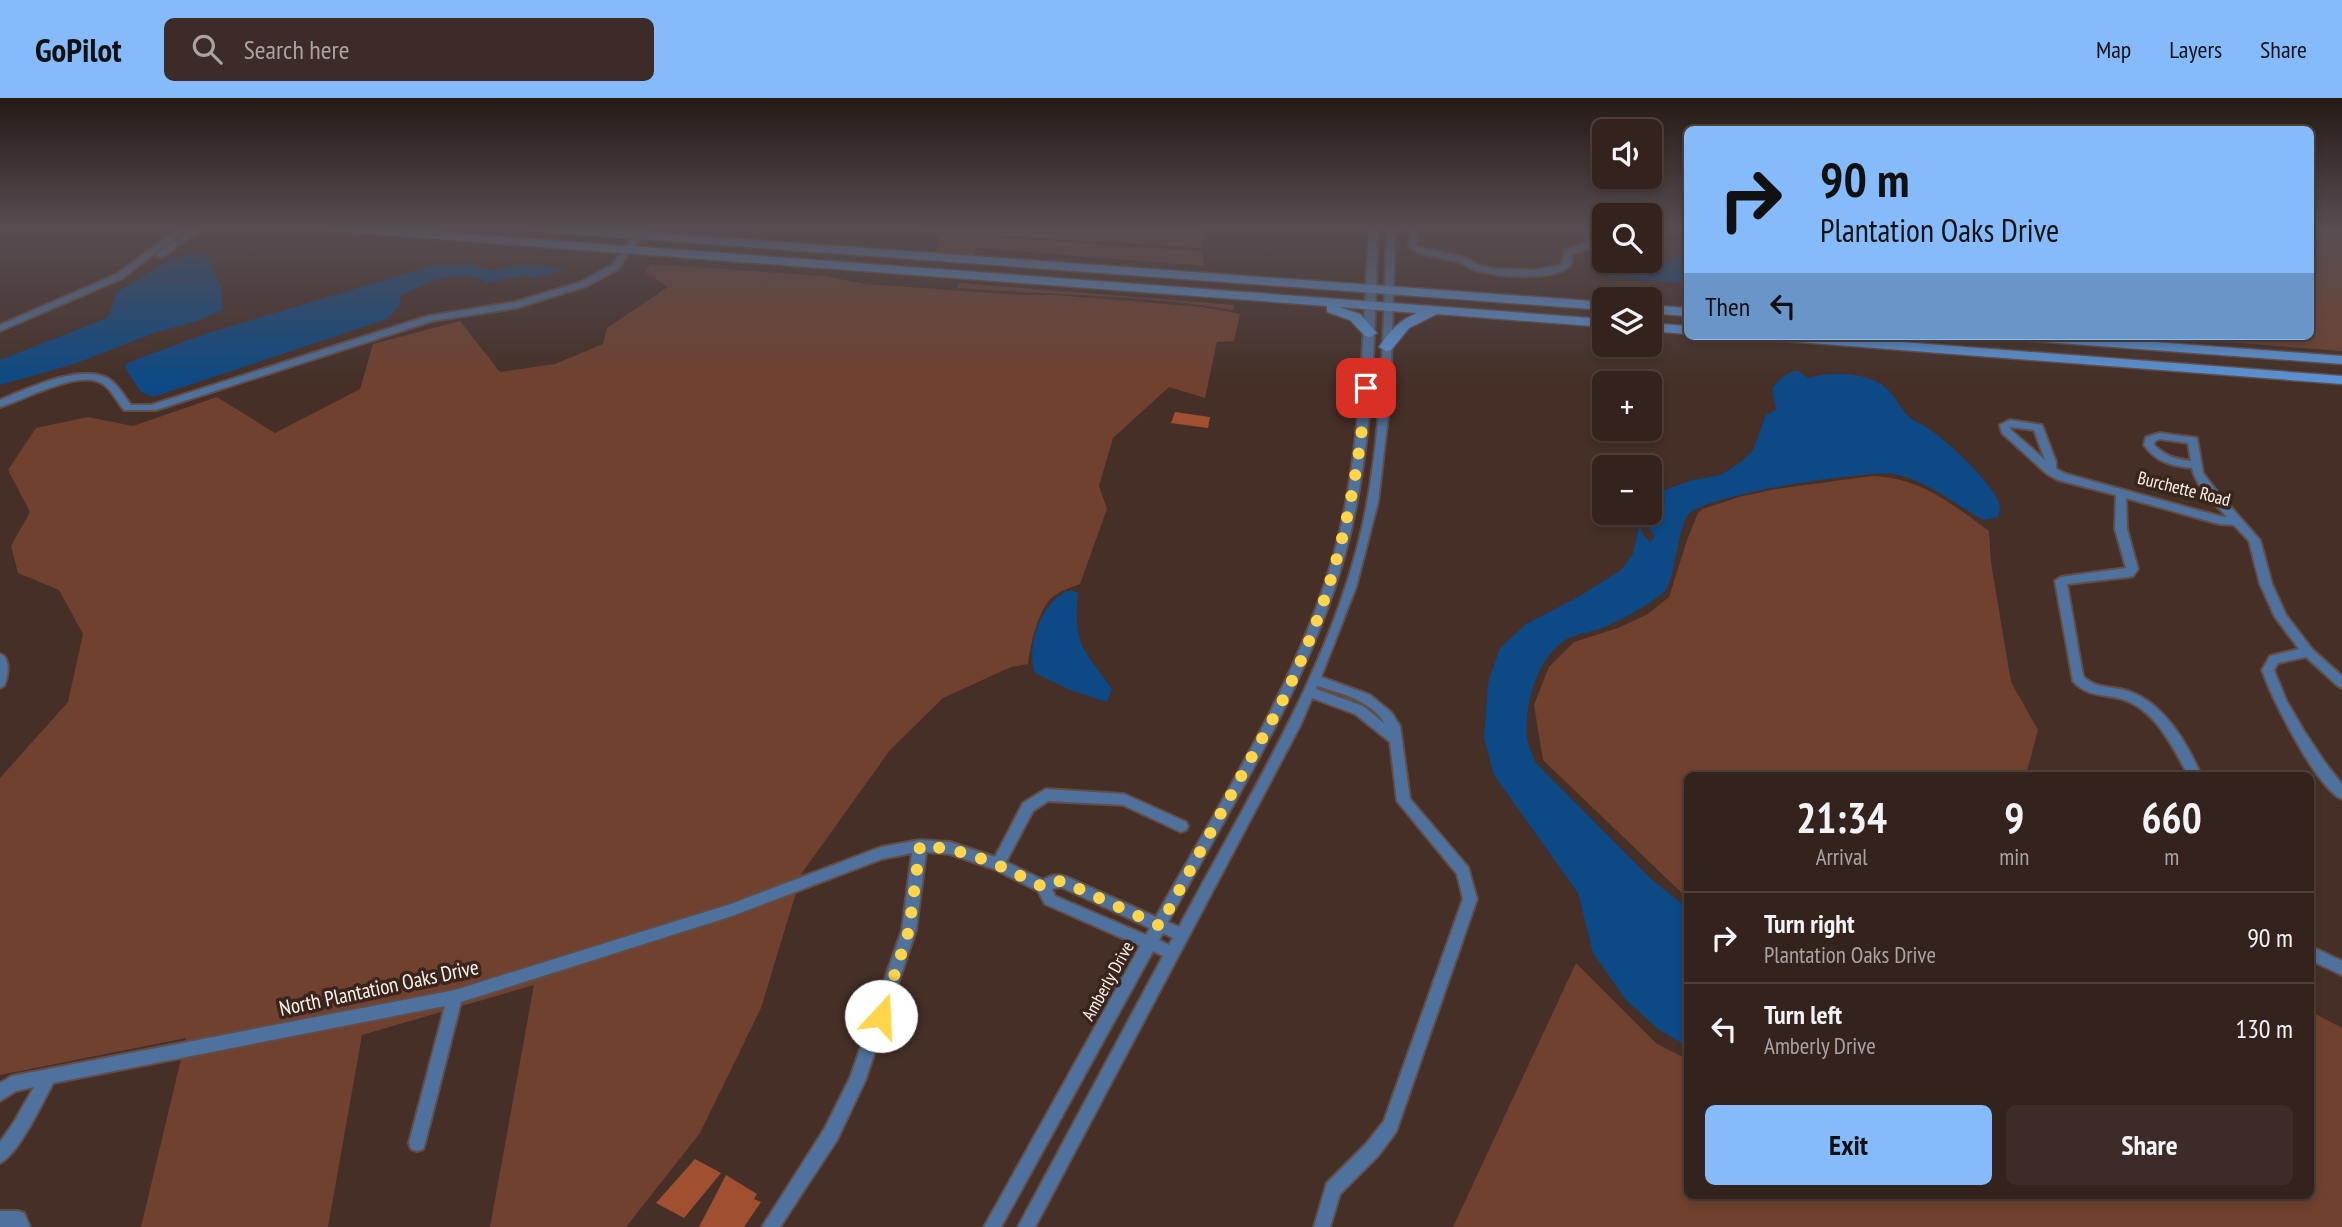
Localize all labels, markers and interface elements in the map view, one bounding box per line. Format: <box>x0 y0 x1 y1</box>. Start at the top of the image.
search box <box>164 18 654 81</box>
text: GoPilot <box>35 28 122 71</box>
icon: search <box>188 30 226 68</box>
text: Search here <box>244 33 349 66</box>
text: Map <box>2096 34 2131 65</box>
text: Layers <box>2169 34 2222 65</box>
text: Share <box>2260 34 2307 65</box>
map controls <box>1592 119 1662 525</box>
button: sound <box>1592 119 1662 189</box>
text: 90 m <box>1820 147 1909 211</box>
icon: right <box>1705 154 1796 245</box>
button: search <box>1592 203 1662 273</box>
text: Plantation Oaks Drive <box>1820 209 2059 251</box>
button: layers <box>1592 287 1662 357</box>
icon: left <box>1764 287 1802 325</box>
text: Then <box>1705 290 1750 323</box>
pin <box>1336 358 1396 418</box>
icon: arrive <box>1347 369 1385 407</box>
button: + <box>1592 371 1662 441</box>
button: − <box>1592 455 1662 525</box>
street label: Burchette Road <box>2135 466 2233 511</box>
text: 21:34 <box>1796 790 1887 845</box>
text: 9 <box>2004 790 2024 845</box>
text: 660 <box>2142 790 2202 845</box>
text: Arrival <box>1816 842 1868 871</box>
text: min <box>1999 842 2029 871</box>
text: m <box>2164 842 2179 871</box>
text: Turn right <box>1764 907 1855 940</box>
icon: right <box>1705 919 1743 957</box>
text: 90 m <box>2247 921 2293 954</box>
street label: Amberly Drive <box>1076 937 1139 1025</box>
text: Plantation Oaks Drive <box>1764 940 1936 969</box>
street label: North Plantation Oaks Drive <box>277 953 481 1022</box>
position arrow <box>844 979 918 1053</box>
text: Turn left <box>1764 998 1842 1031</box>
icon: left <box>1705 1010 1743 1048</box>
text: 130 m <box>2235 1012 2293 1045</box>
text: Amberly Drive <box>1764 1031 1876 1060</box>
button: Exit <box>1705 1105 1992 1185</box>
button: Share <box>2006 1105 2293 1185</box>

